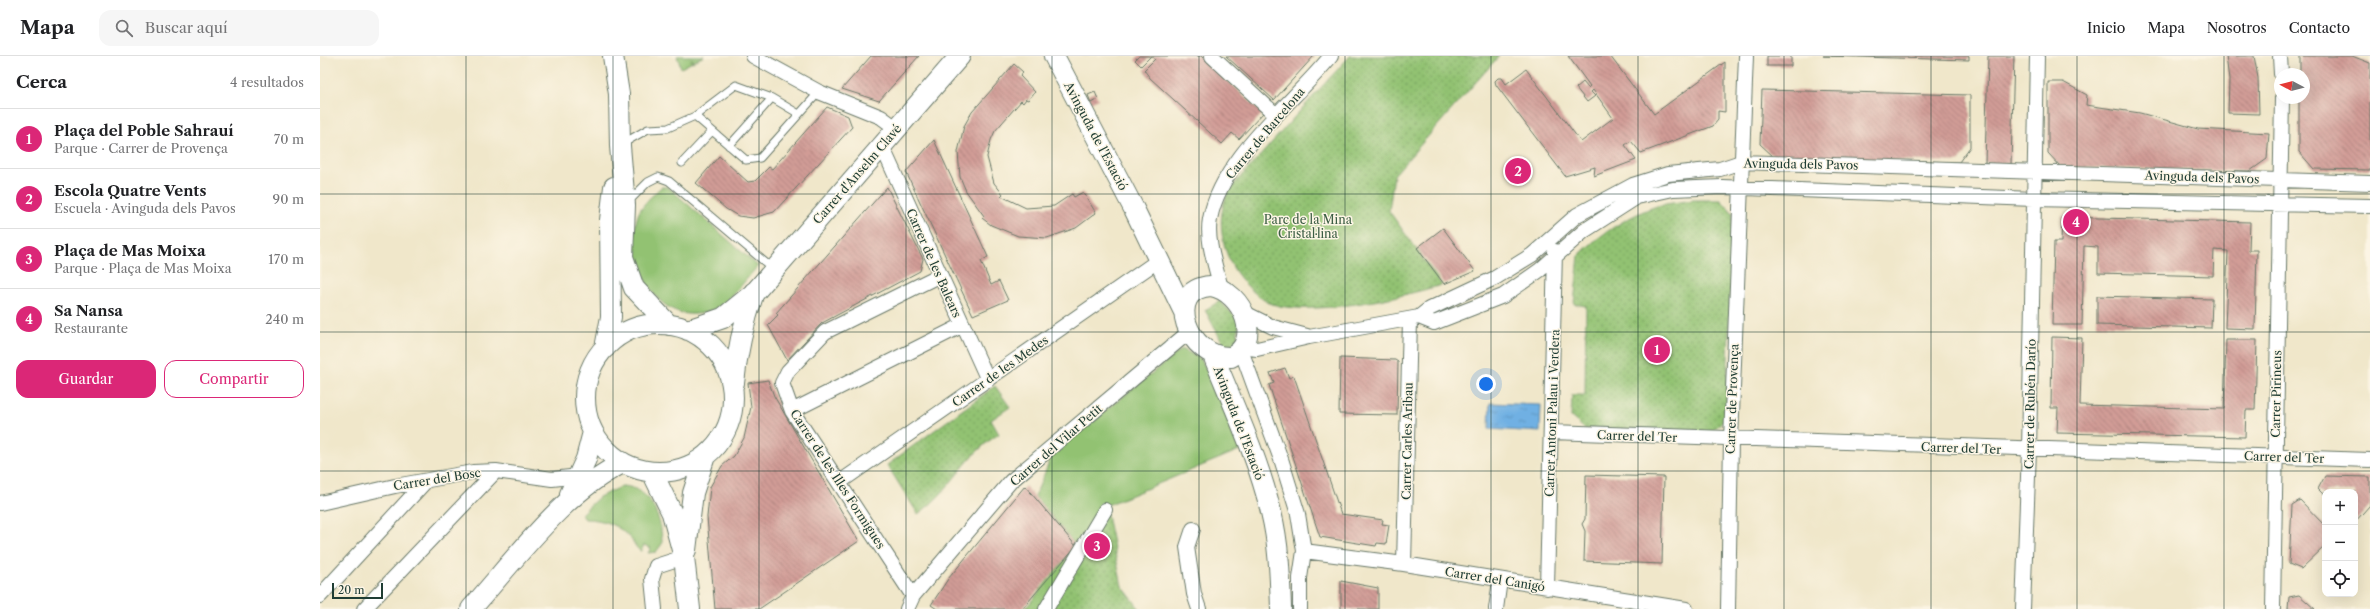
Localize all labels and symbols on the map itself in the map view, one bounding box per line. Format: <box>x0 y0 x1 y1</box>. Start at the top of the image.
north arrow <box>2274 68 2310 104</box>
street label: Avinguda de l'Estació <box>1061 78 1131 193</box>
street label: Carrer de Barcelona <box>1222 84 1308 182</box>
street label: Carrer d'Anselm Clavé <box>810 121 905 227</box>
street label: Avinguda dels Pavos <box>1742 155 1859 173</box>
pin: 2 <box>1505 156 1531 186</box>
street label: Avinguda dels Pavos <box>2143 167 2260 186</box>
street label: Carrer de les Balears <box>903 206 965 320</box>
pin: 4 <box>2063 207 2089 237</box>
park label: Parc de la Mina Cristal·lina <box>1264 212 1353 241</box>
street label: Carrer Antoni Palau i Verdera <box>1542 328 1562 497</box>
street label: Carrer de les Medes <box>949 332 1051 410</box>
pin: 1 <box>1644 335 1670 365</box>
street label: Carrer de Rubén Darío <box>2021 339 2039 469</box>
street label: Carrer de Provença <box>1723 343 1741 454</box>
street label: Carrer Pirineus <box>2268 350 2284 438</box>
street label: Avinguda de l'Estació <box>1210 363 1268 482</box>
your location <box>1476 374 1496 394</box>
street label: Carrer Carles Aribau <box>1398 381 1416 500</box>
street label: Carrer del Vilar Petit <box>1007 400 1106 489</box>
street label: Carrer de les Illes Formigues <box>787 406 889 552</box>
street label: Carrer del Ter <box>1597 427 1677 445</box>
street label: Carrer del Ter <box>1921 439 2001 457</box>
street label: Carrer del Ter <box>2244 448 2324 466</box>
street label: Carrer del Bosc <box>392 465 482 493</box>
pin: 3 <box>1084 531 1110 561</box>
street label: Carrer del Canigó <box>1444 564 1546 594</box>
scale bar <box>332 581 383 600</box>

